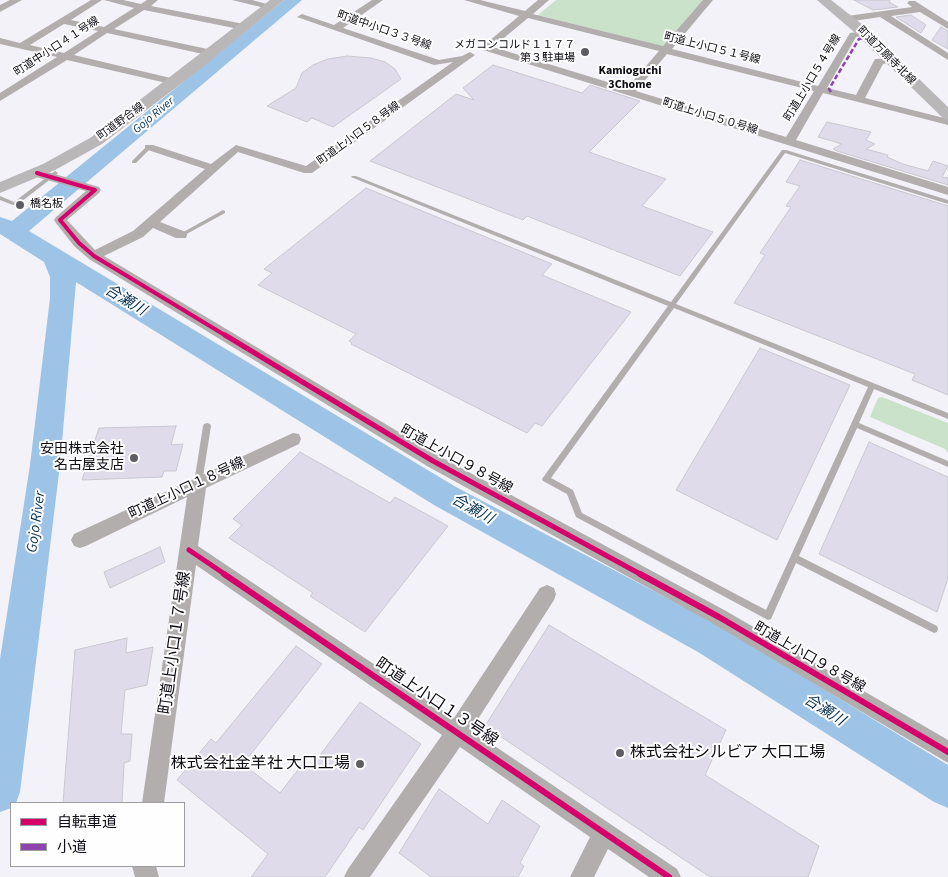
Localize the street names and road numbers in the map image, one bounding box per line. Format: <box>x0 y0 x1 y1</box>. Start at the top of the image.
street label: 町道中小口３３号線 <box>335 9 433 53</box>
street label: 町道中小口４１号線 <box>12 15 102 79</box>
street label: 町道万願寺北線 <box>854 24 918 88</box>
street label: 町道上小口５１号線 <box>662 31 762 67</box>
street label: 町道上小口５４号線 <box>782 32 844 124</box>
street label: 町道上小口５０号線 <box>661 96 759 138</box>
street label: 町道野合線 <box>95 100 147 144</box>
street label: 町道上小口５８号線 <box>315 100 403 168</box>
street label: 町道上小口９８号線 <box>397 422 515 498</box>
street label: 町道上小口１８号線 <box>126 455 248 523</box>
street label: 町道上小口１７号線 <box>156 570 196 716</box>
street label: 町道上小口９８号線 <box>750 619 868 697</box>
street label: 町道上小口１３号線 <box>371 655 501 751</box>

